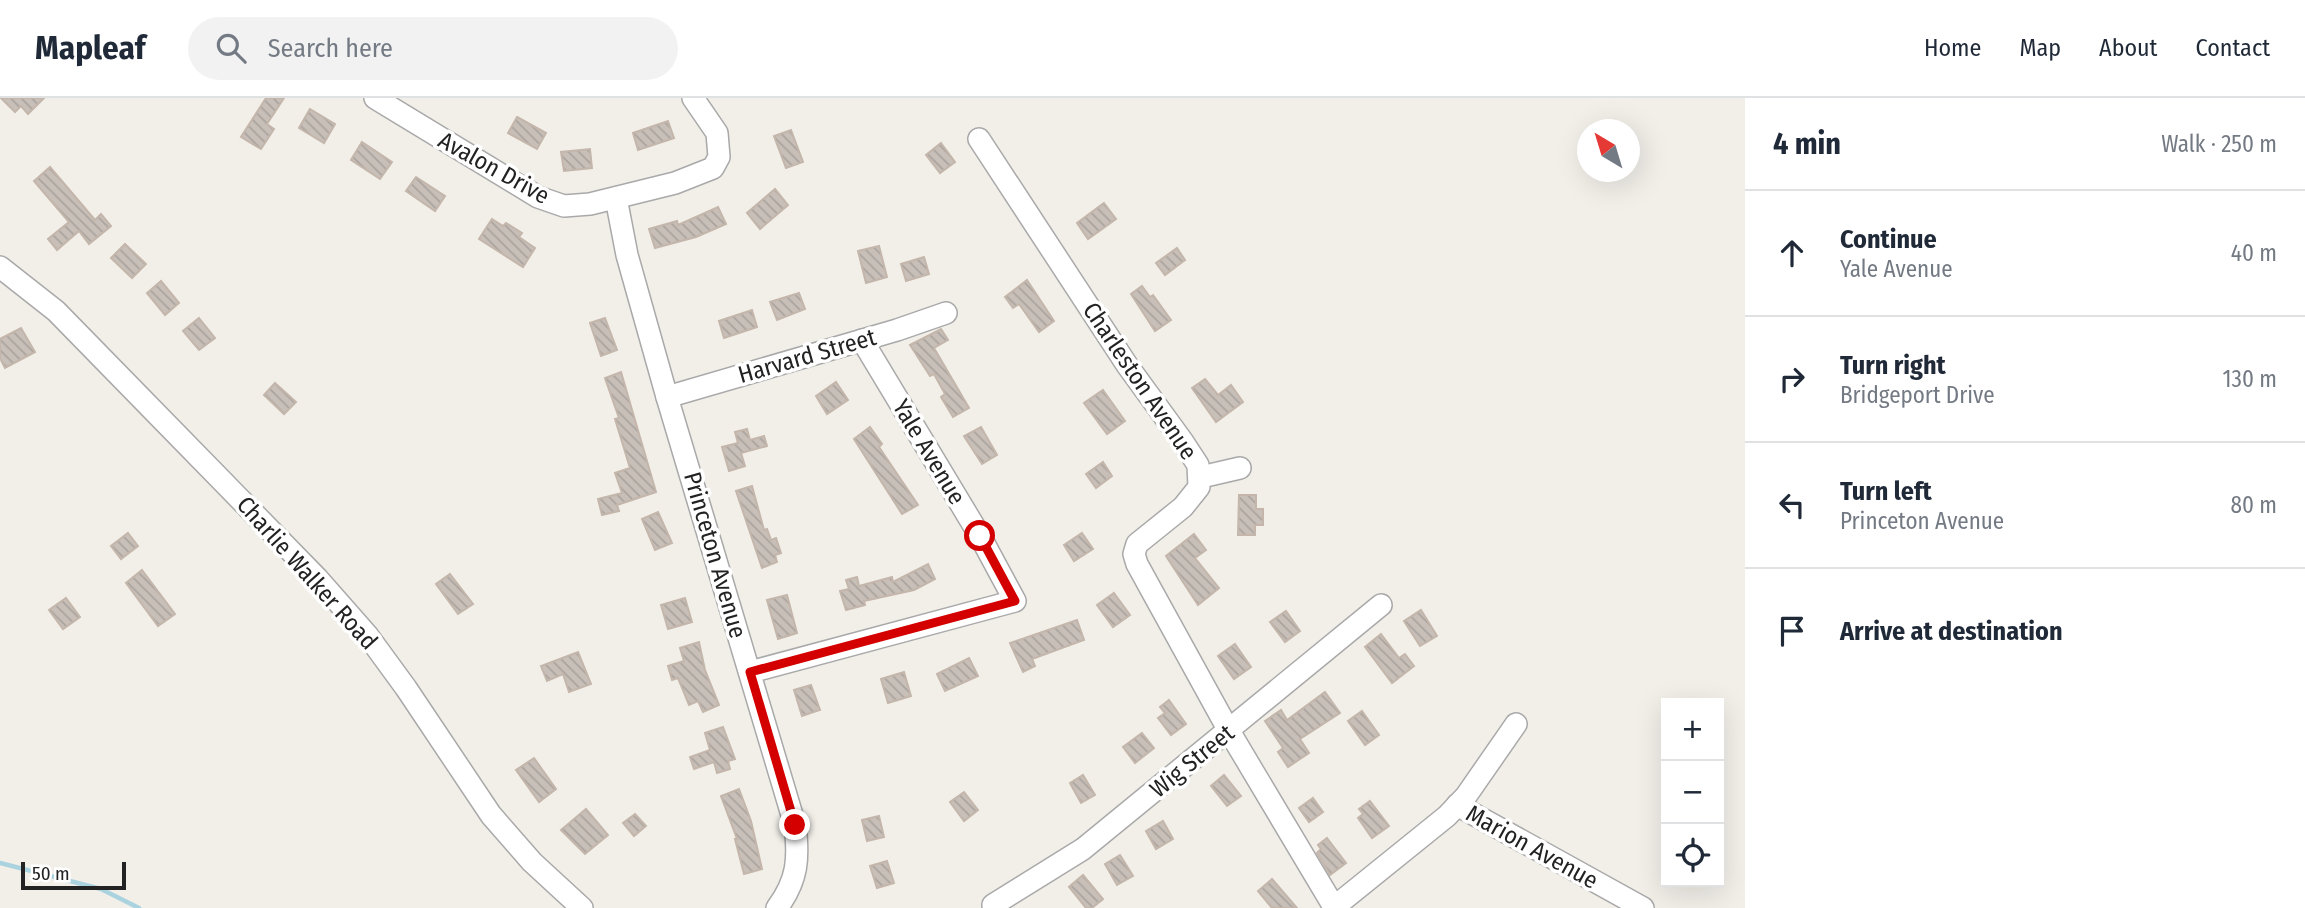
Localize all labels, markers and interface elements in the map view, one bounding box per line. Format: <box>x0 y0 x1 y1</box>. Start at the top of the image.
search box <box>188 17 678 80</box>
text: Mapleaf <box>35 28 146 68</box>
icon: search <box>212 29 250 67</box>
text: Search here <box>268 33 393 64</box>
text: Home <box>1924 34 1981 62</box>
text: Map <box>2019 34 2061 62</box>
text: About <box>2099 34 2157 62</box>
text: Contact <box>2195 34 2270 62</box>
north arrow <box>1577 119 1640 182</box>
street label: Avalon Drive <box>434 126 554 210</box>
text: 4 min <box>1773 126 1841 162</box>
text: Walk · 250 m <box>2161 130 2277 158</box>
text: Continue <box>1840 224 1937 255</box>
icon: ahead <box>1773 234 1811 272</box>
text: 40 m <box>2231 239 2277 267</box>
text: Yale Avenue <box>1840 255 1953 283</box>
street label: Charleston Avenue <box>1077 297 1203 465</box>
street label: Harvard Street <box>735 323 879 389</box>
text: Turn right <box>1840 350 1946 381</box>
icon: right <box>1773 360 1811 398</box>
text: 130 m <box>2223 365 2277 393</box>
text: Bridgeport Drive <box>1840 381 1995 409</box>
street label: Yale Avenue <box>887 394 971 510</box>
street label: Princeton Avenue <box>678 469 752 641</box>
text: Turn left <box>1840 476 1932 507</box>
icon: left <box>1773 486 1811 524</box>
street label: Charlie Walker Road <box>231 491 383 655</box>
text: 80 m <box>2230 491 2277 519</box>
text: Princeton Avenue <box>1840 507 2004 535</box>
route start <box>964 520 995 551</box>
icon: arrive <box>1773 612 1811 650</box>
text: Arrive at destination <box>1840 616 2063 647</box>
map controls <box>1661 698 1724 887</box>
button: + <box>1661 698 1724 761</box>
street label: Wig Street <box>1144 719 1240 803</box>
button: − <box>1661 761 1724 824</box>
street label: Marion Avenue <box>1461 799 1603 895</box>
route end <box>779 809 810 840</box>
button: locate <box>1661 824 1724 887</box>
scale bar <box>21 859 126 891</box>
text: 50 m <box>32 862 70 885</box>

